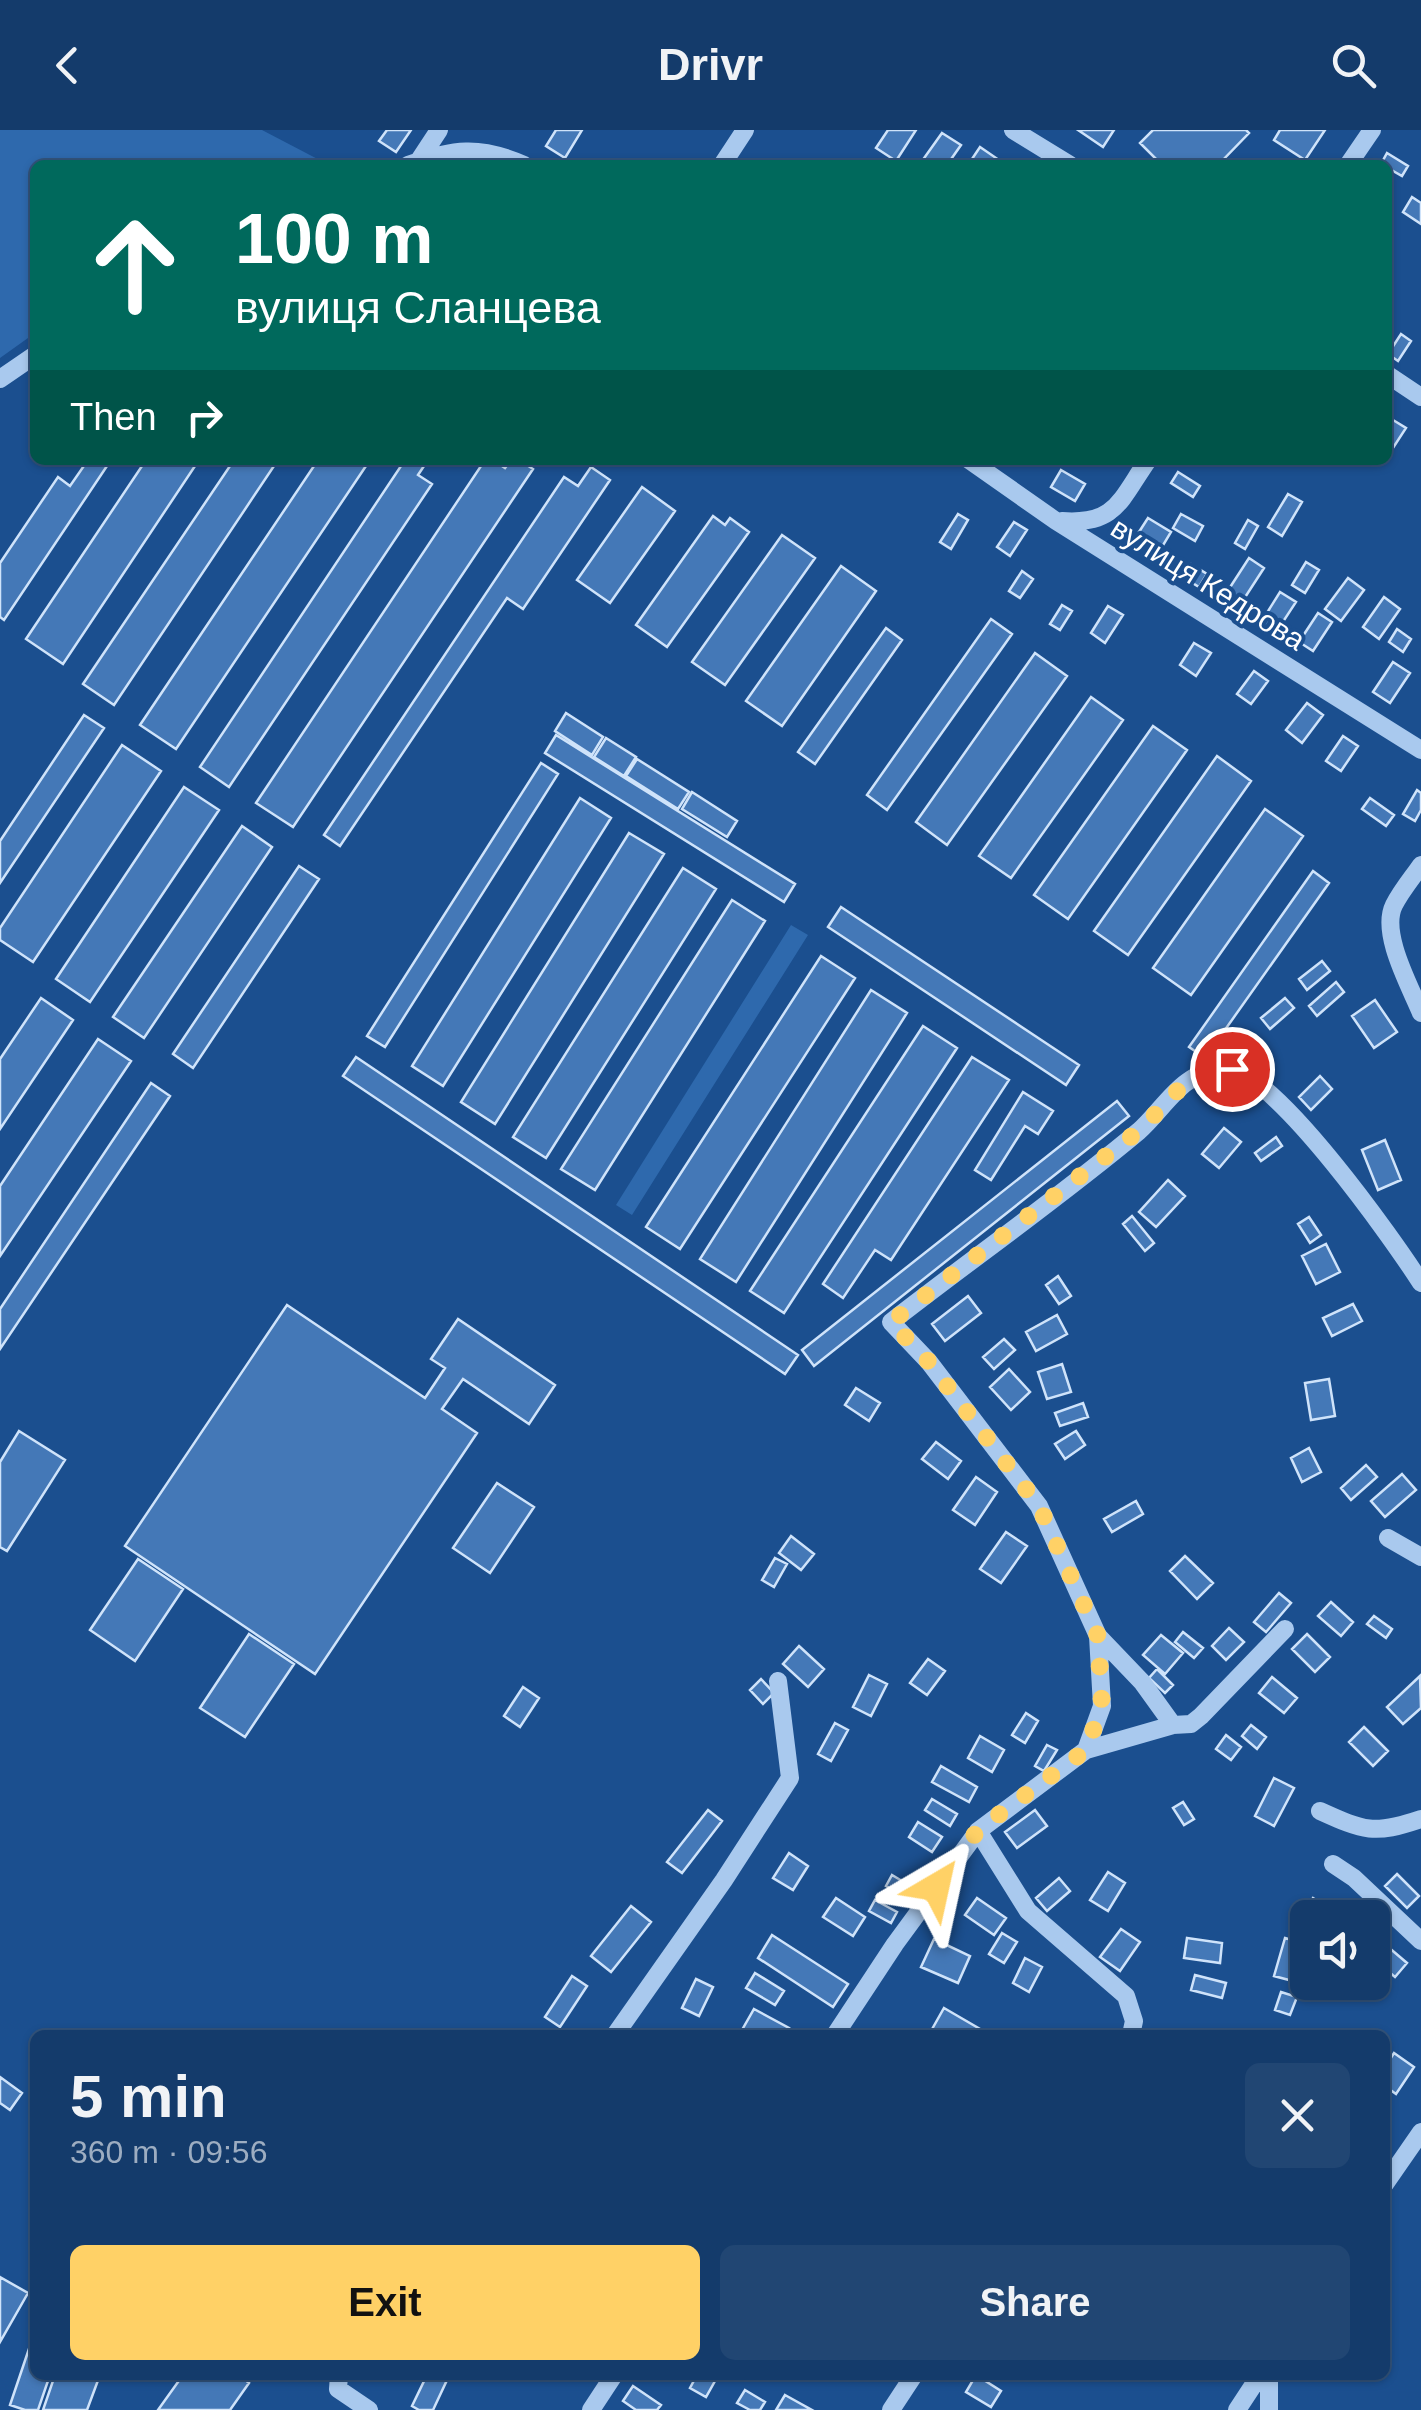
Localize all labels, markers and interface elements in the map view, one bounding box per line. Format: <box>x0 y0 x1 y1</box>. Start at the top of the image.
icon: back <box>40 38 95 93</box>
icon: search <box>1326 38 1381 93</box>
text: Drivr <box>658 39 763 90</box>
icon: ahead <box>70 200 200 330</box>
text: 100 m <box>235 200 433 278</box>
text: вулиця Сланцева <box>235 282 601 333</box>
icon: right <box>177 390 232 445</box>
text: Then <box>70 396 157 438</box>
street label: вулиця Кедрова <box>1105 511 1312 657</box>
pin <box>1190 1027 1275 1112</box>
icon: arrive <box>1205 1042 1260 1097</box>
position arrow <box>884 1835 988 1939</box>
map controls <box>1290 1900 1390 2000</box>
button: sound <box>1290 1900 1390 2000</box>
text: 5 min <box>70 2063 227 2130</box>
button: close <box>1245 2063 1350 2168</box>
text: 360 m · 09:56 <box>70 2134 267 2170</box>
button: Exit <box>70 2245 700 2360</box>
button: Share <box>720 2245 1350 2360</box>

